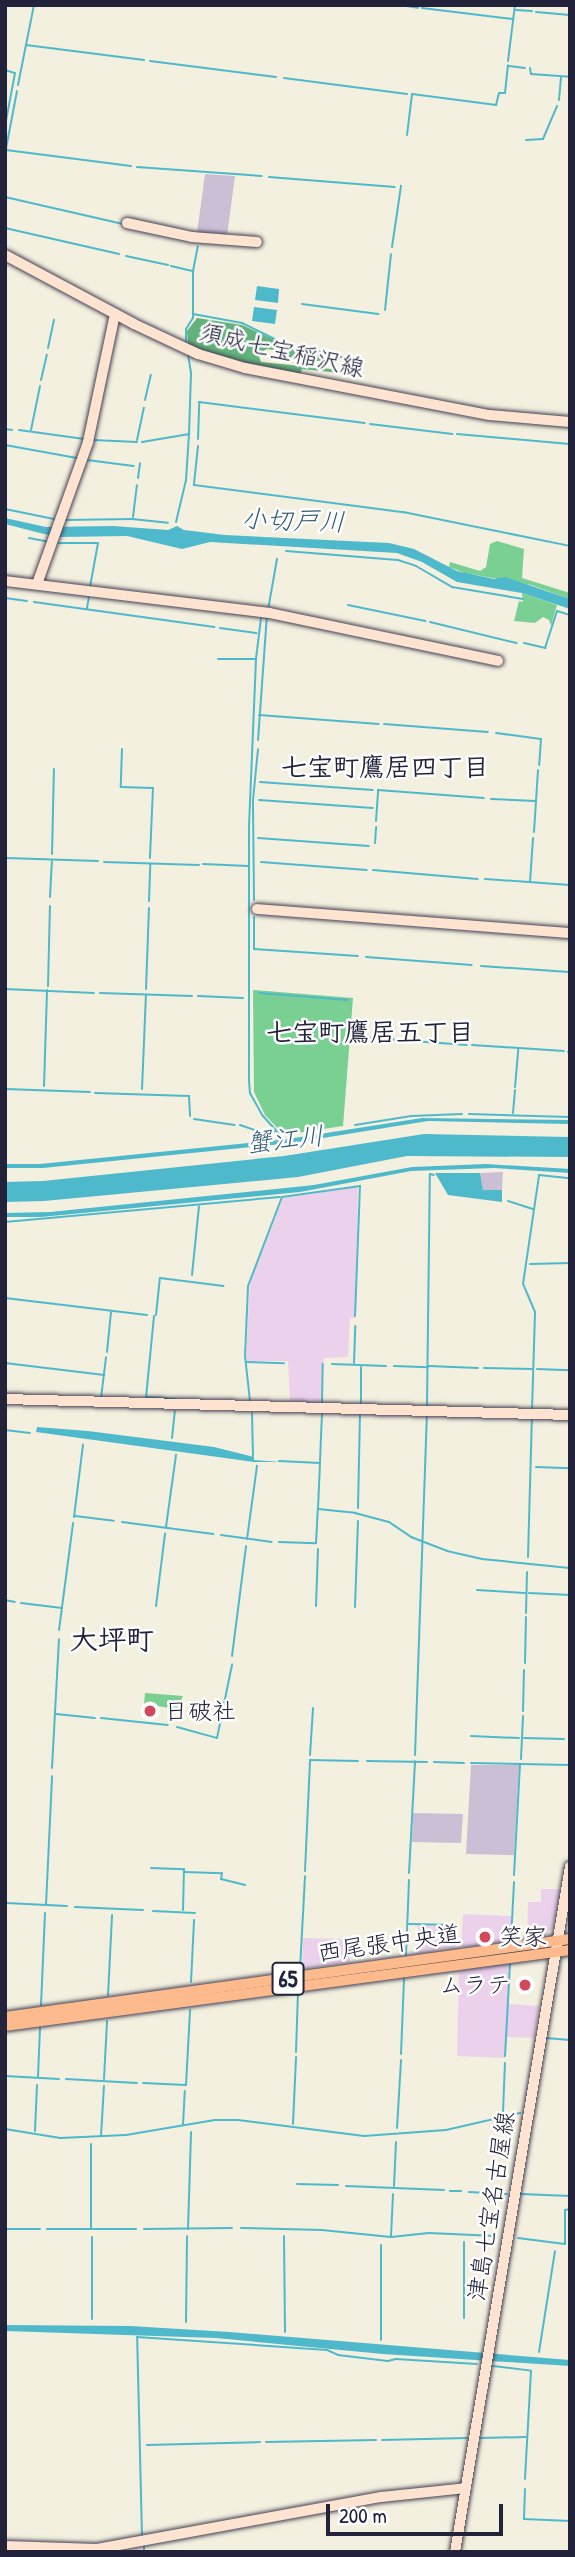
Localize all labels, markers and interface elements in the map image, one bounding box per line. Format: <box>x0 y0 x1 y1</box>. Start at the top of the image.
street label: 須成七宝稲沢線 <box>197 317 367 383</box>
water label: 小切戸川 <box>240 503 346 537</box>
district label: 七宝町鷹居四丁目 <box>281 751 489 783</box>
district label: 七宝町鷹居五丁目 <box>266 1016 474 1048</box>
water label: 蟹江川 <box>245 1119 325 1159</box>
district label: 大坪町 <box>70 1622 154 1656</box>
place label: 日破社 <box>164 1697 236 1725</box>
marker: 日破社 <box>142 1703 158 1719</box>
street label: 西尾張中央道 <box>316 1919 462 1967</box>
place label: 笑家 <box>499 1923 547 1951</box>
marker: 笑家 <box>477 1929 493 1945</box>
road number: 65 <box>270 1960 306 1998</box>
place label: ムラテ <box>439 1971 511 1999</box>
marker: ムラテ <box>517 1977 533 1993</box>
street label: 津島七宝名古屋線 <box>462 2109 520 2303</box>
scale bar <box>330 2490 507 2534</box>
text: 200 m <box>339 2501 387 2530</box>

